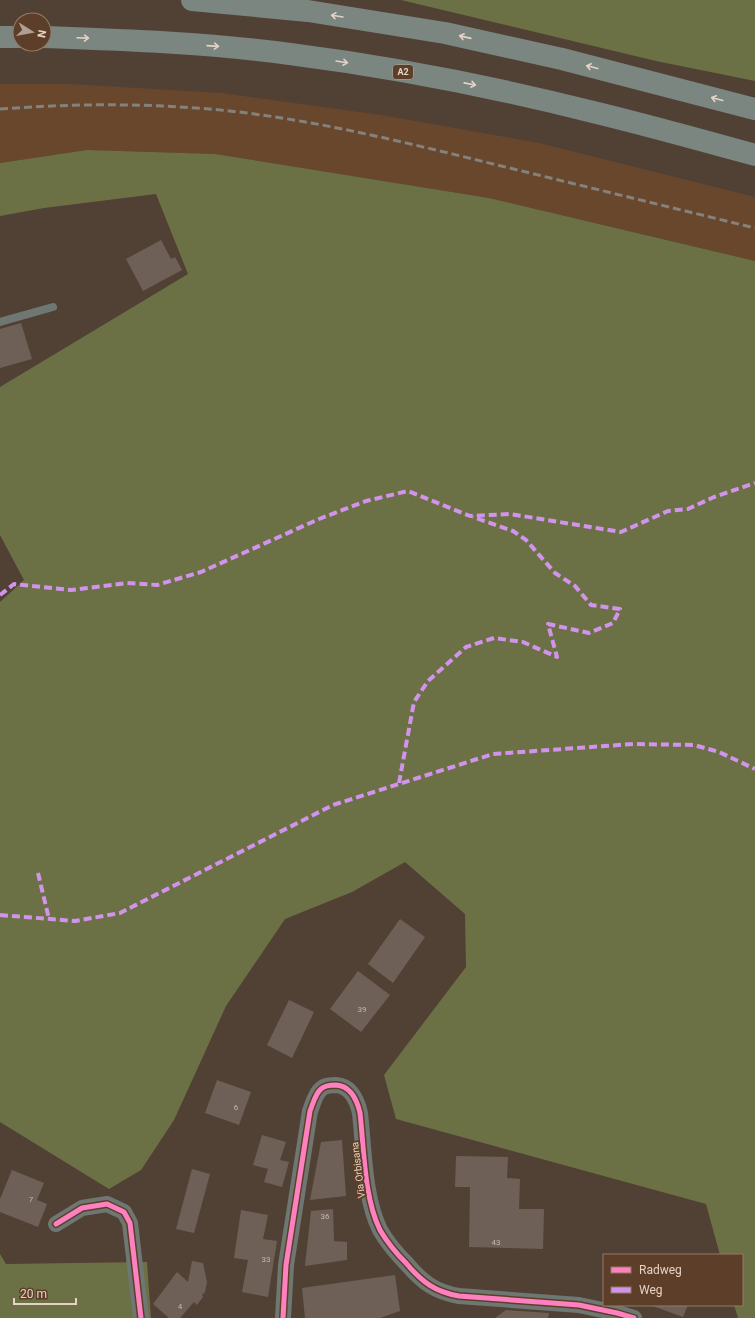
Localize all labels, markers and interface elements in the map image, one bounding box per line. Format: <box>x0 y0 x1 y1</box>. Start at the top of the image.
north arrow <box>12 12 52 52</box>
one-way arrow <box>331 12 344 20</box>
text: N <box>34 29 48 39</box>
one-way arrow <box>459 33 472 41</box>
one-way arrow <box>76 35 89 42</box>
one-way arrow <box>206 42 219 49</box>
one-way arrow <box>335 58 348 66</box>
one-way arrow <box>585 62 598 70</box>
road number: A2 <box>393 65 413 79</box>
one-way arrow <box>463 81 476 89</box>
one-way arrow <box>711 95 724 102</box>
house number: 39 <box>358 1005 367 1014</box>
house number: 6 <box>234 1103 239 1112</box>
street label: Via Orbisana <box>349 1141 367 1199</box>
house number: 7 <box>29 1195 34 1204</box>
house number: 36 <box>321 1212 330 1221</box>
house number: 43 <box>492 1238 501 1247</box>
legend <box>603 1254 743 1306</box>
house number: 33 <box>262 1255 271 1264</box>
text: Radweg <box>639 1263 682 1277</box>
scale bar <box>14 1280 76 1306</box>
text: Weg <box>639 1283 663 1297</box>
text: 20 m <box>20 1287 47 1301</box>
house number: 4 <box>178 1302 183 1311</box>

